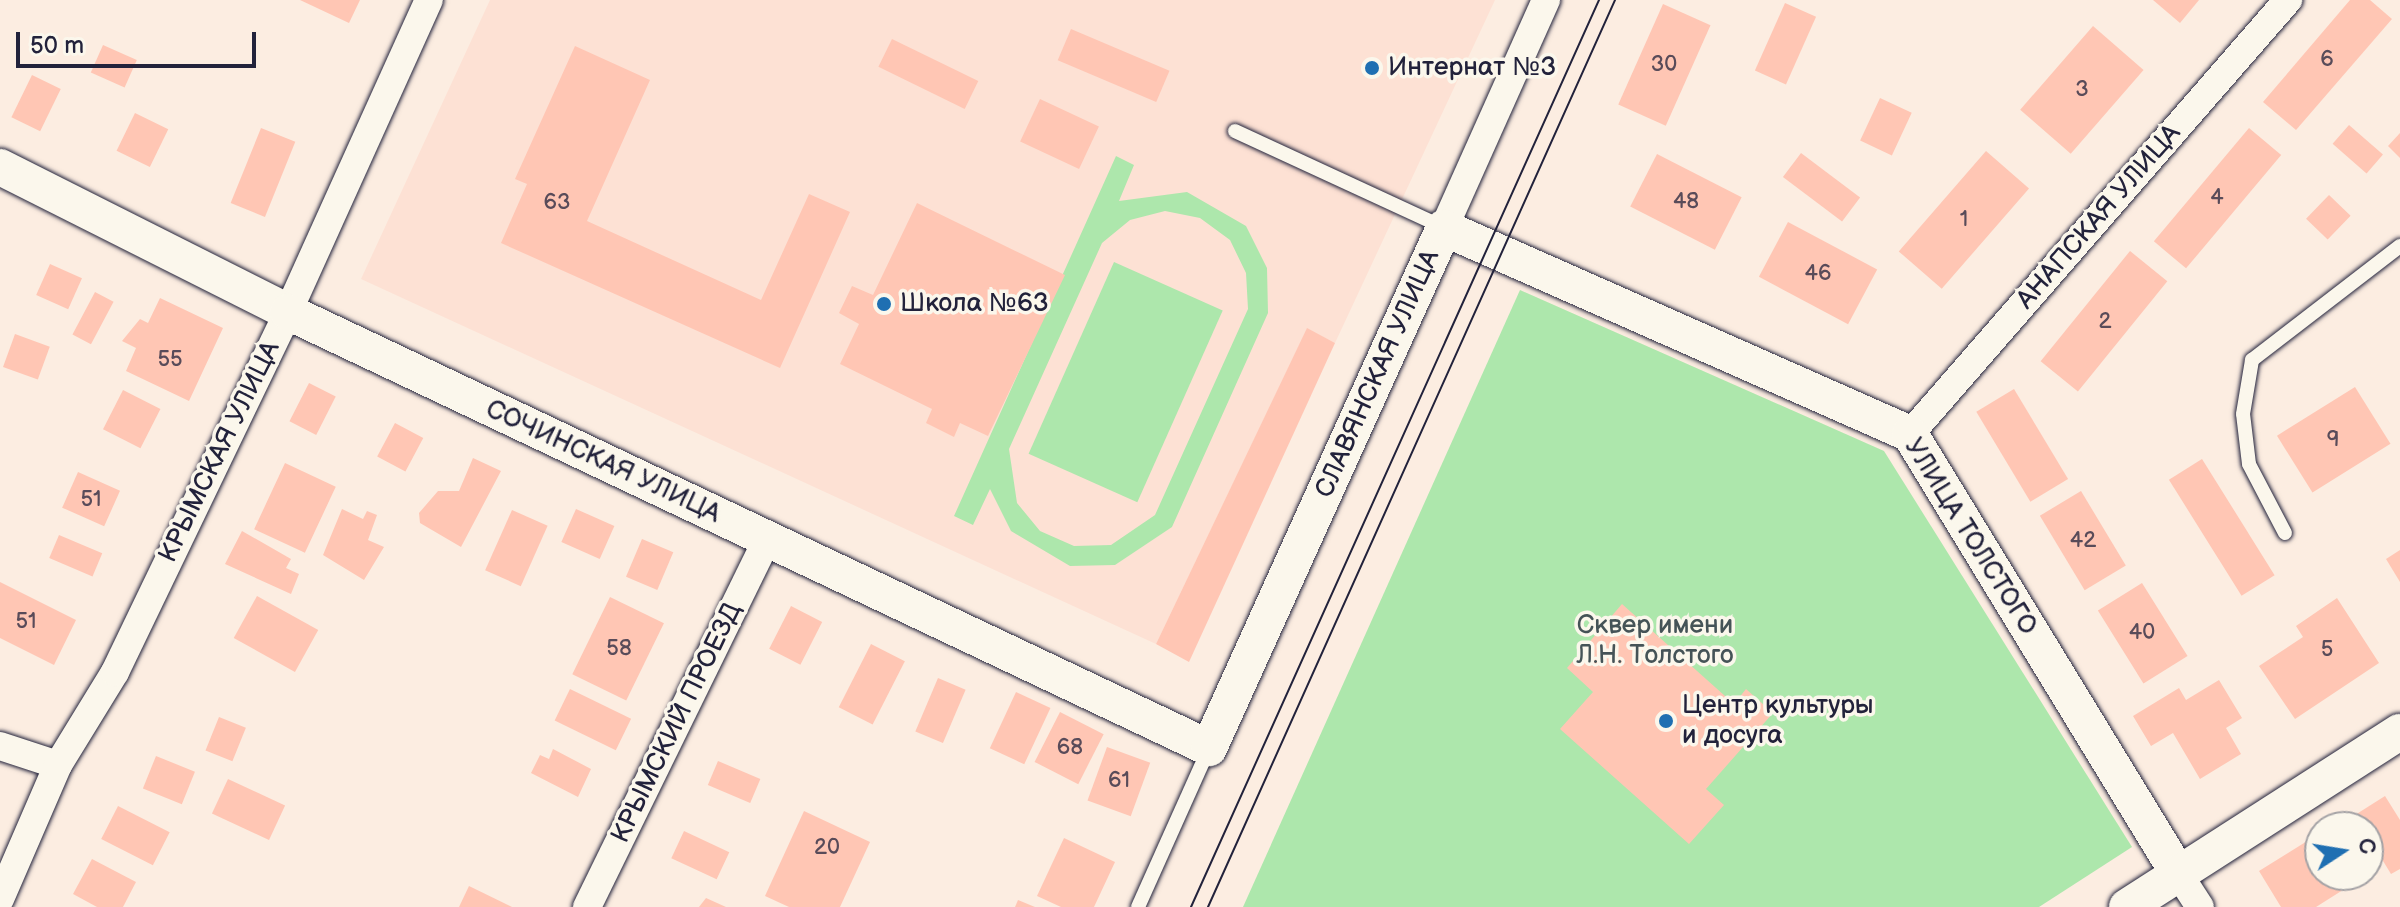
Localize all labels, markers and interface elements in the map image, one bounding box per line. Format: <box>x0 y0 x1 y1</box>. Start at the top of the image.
scale bar <box>20 16 260 66</box>
text: 50 m <box>30 31 84 60</box>
house number: 6 <box>2320 47 2334 73</box>
place label: Интернат №3 <box>1388 52 1556 84</box>
house number: 30 <box>1651 52 1677 78</box>
marker: Интернат №3 <box>1363 59 1381 77</box>
house number: 3 <box>2075 77 2089 103</box>
street label: АНАПСКАЯ УЛИЦА <box>2010 118 2188 316</box>
house number: 4 <box>2210 185 2224 211</box>
house number: 48 <box>1673 189 1699 215</box>
house number: 63 <box>544 190 570 216</box>
house number: 1 <box>1960 207 1968 233</box>
street label: СЛАВЯНСКАЯ УЛИЦА <box>1309 245 1447 503</box>
house number: 46 <box>1805 261 1831 287</box>
place label: Школа №63 <box>900 288 1049 320</box>
marker: Школа №63 <box>875 295 893 313</box>
house number: 2 <box>2099 309 2111 335</box>
street label: КРЫМСКАЯ УЛИЦА <box>153 336 287 568</box>
house number: 55 <box>157 347 183 373</box>
street label: СОЧИНСКАЯ УЛИЦА <box>481 394 725 530</box>
house number: 9 <box>2327 427 2339 453</box>
street label: УЛИЦА ТОЛСТОГО <box>1897 433 2043 641</box>
house number: 51 <box>80 487 102 513</box>
house number: 42 <box>2070 528 2096 554</box>
street label: КРЫМСКИЙ ПРОЕЗД <box>605 598 749 848</box>
house number: 51 <box>15 609 37 635</box>
park label: Сквер имени Л.Н. Толстого <box>1576 610 1734 672</box>
house number: 40 <box>2129 620 2155 646</box>
house number: 58 <box>606 636 632 662</box>
house number: 5 <box>2321 637 2333 663</box>
place label: Центр культуры и досуга <box>1682 690 1873 752</box>
marker: Центр культуры и досуга <box>1657 712 1675 730</box>
house number: 68 <box>1057 735 1083 761</box>
house number: 61 <box>1108 768 1130 794</box>
north arrow <box>2304 811 2384 891</box>
house number: 20 <box>814 835 840 861</box>
text: С <box>2351 836 2381 857</box>

